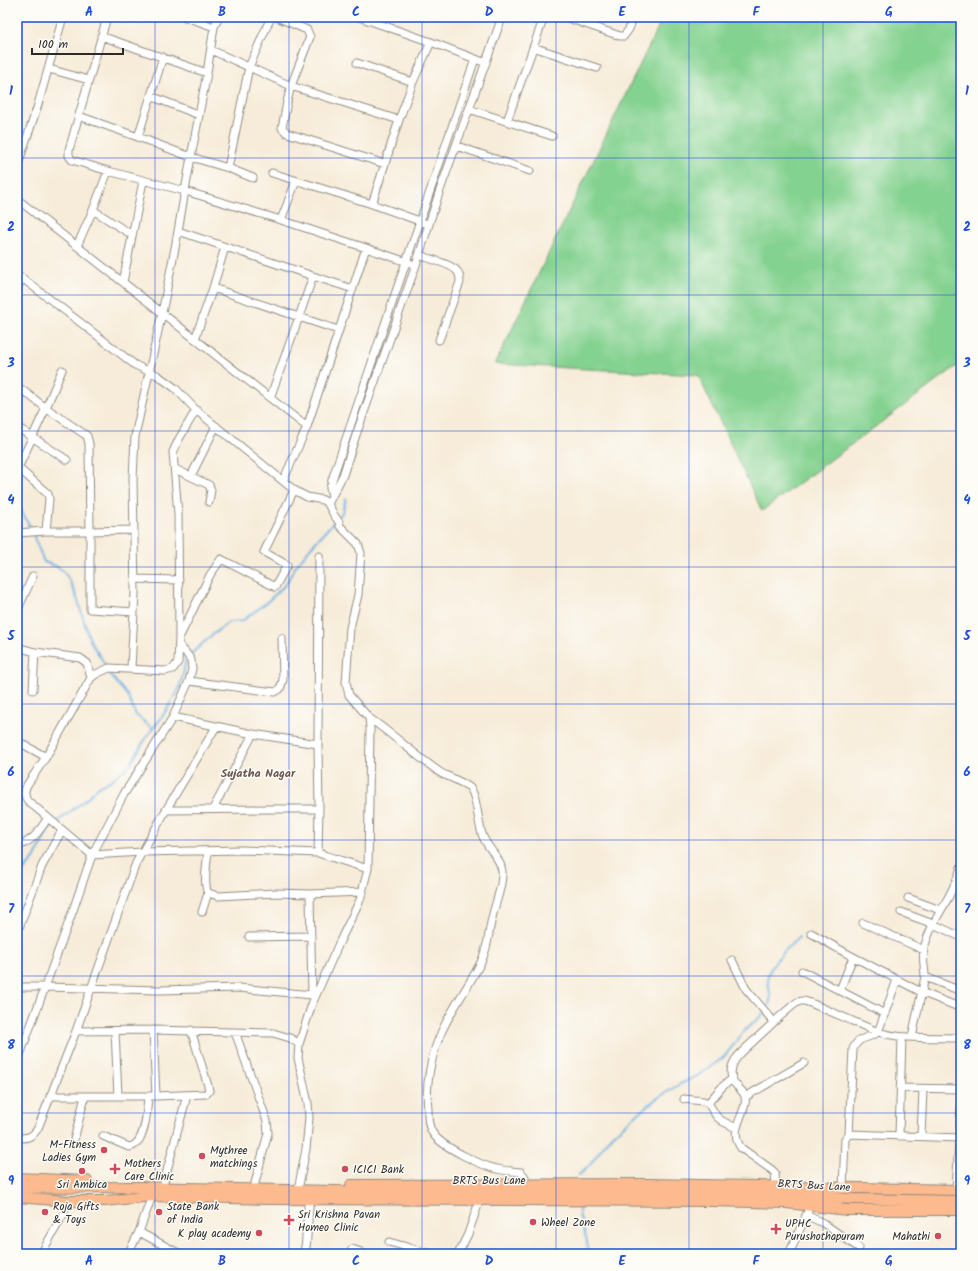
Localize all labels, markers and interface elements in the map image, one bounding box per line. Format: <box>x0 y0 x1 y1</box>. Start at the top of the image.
text: A <box>85 2 93 23</box>
text: B <box>218 2 226 23</box>
text: C <box>352 2 360 23</box>
text: D <box>485 2 494 23</box>
text: E <box>618 2 626 23</box>
text: F <box>752 2 760 23</box>
text: G <box>885 2 893 23</box>
scale bar <box>32 30 123 56</box>
text: 100 m <box>38 35 69 54</box>
text: 1 <box>9 81 13 102</box>
text: 1 <box>965 81 969 102</box>
text: 2 <box>7 217 15 238</box>
text: 2 <box>963 217 971 238</box>
text: 3 <box>6 353 15 374</box>
text: 3 <box>962 353 971 374</box>
text: 4 <box>7 490 15 511</box>
text: 4 <box>963 490 971 511</box>
text: 5 <box>7 626 16 647</box>
text: 5 <box>963 626 972 647</box>
text: 6 <box>7 762 15 783</box>
text: 6 <box>963 762 971 783</box>
district label: Sujatha Nagar <box>221 764 296 783</box>
text: 7 <box>8 899 15 920</box>
text: 7 <box>964 899 971 920</box>
text: 8 <box>7 1035 15 1056</box>
text: 8 <box>963 1035 971 1056</box>
place label: M-Fitness Ladies Gym <box>42 1136 96 1167</box>
place label: Mythree matchings <box>210 1142 258 1173</box>
marker: M-Fitness Ladies Gym <box>99 1145 109 1155</box>
marker: Mythree matchings <box>197 1151 207 1161</box>
place label: Mothers Care Clinic <box>124 1155 174 1186</box>
place label: ICICI Bank <box>353 1161 405 1179</box>
marker: Mothers Care Clinic <box>109 1163 121 1175</box>
marker: ICICI Bank <box>340 1164 350 1174</box>
marker: Sri Ambica <box>77 1166 87 1176</box>
text: 9 <box>8 1171 15 1192</box>
text: 9 <box>964 1171 971 1192</box>
street label: BRTS Bus Lane <box>453 1172 526 1190</box>
street label: BRTS Bus Lane <box>777 1175 851 1197</box>
place label: Sri Ambica <box>57 1176 107 1194</box>
place label: Roja Gifts & Toys <box>53 1198 100 1229</box>
place label: State Bank of India <box>167 1198 220 1229</box>
place label: Sri Krishna Pavan Homeo Clinic <box>298 1206 380 1237</box>
marker: Roja Gifts & Toys <box>40 1207 50 1217</box>
marker: State Bank of India <box>154 1207 164 1217</box>
marker: Sri Krishna Pavan Homeo Clinic <box>283 1214 295 1226</box>
place label: Wheel Zone <box>541 1214 595 1232</box>
place label: UPHC Purushothapuram <box>785 1215 864 1246</box>
marker: Wheel Zone <box>528 1217 538 1227</box>
marker: UPHC Purushothapuram <box>770 1223 782 1235</box>
place label: K play academy <box>178 1225 252 1243</box>
marker: K play academy <box>254 1228 264 1238</box>
place label: Mahathi <box>892 1228 930 1246</box>
marker: Mahathi <box>933 1231 943 1241</box>
text: A <box>85 1251 93 1271</box>
text: B <box>218 1251 226 1271</box>
text: C <box>352 1251 360 1271</box>
text: D <box>485 1251 494 1271</box>
text: E <box>618 1251 626 1271</box>
text: F <box>752 1251 760 1271</box>
text: G <box>885 1251 893 1271</box>

